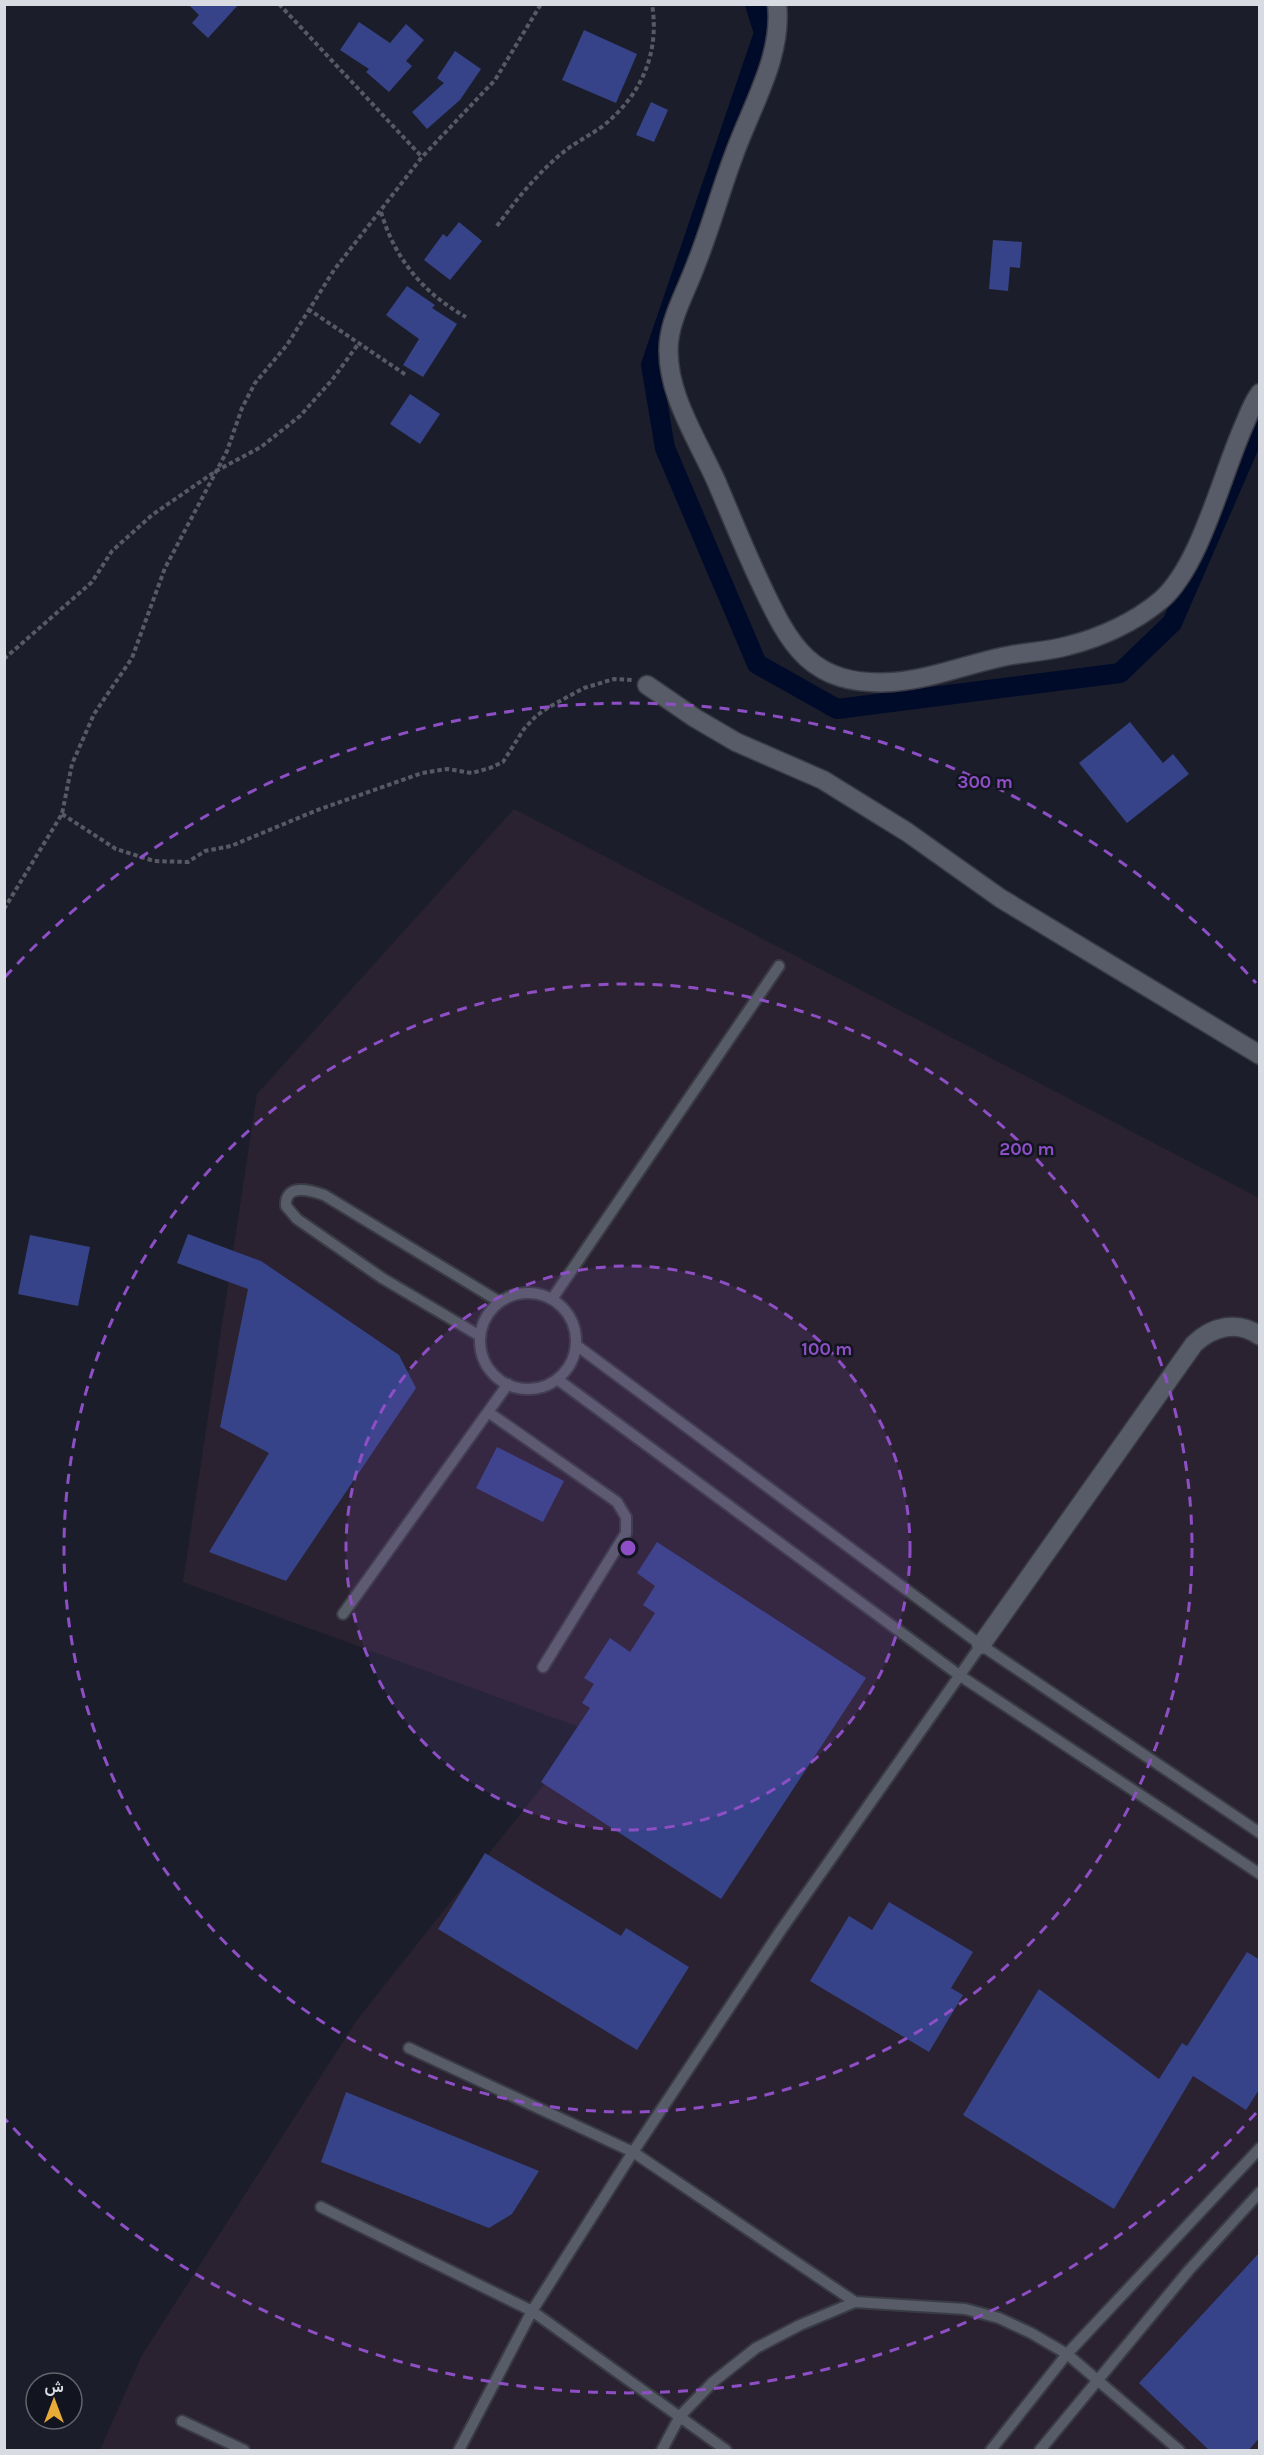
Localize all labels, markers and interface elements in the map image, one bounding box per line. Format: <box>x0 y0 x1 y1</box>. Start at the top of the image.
text: 300 m <box>957 771 1013 793</box>
text: 200 m <box>999 1138 1055 1160</box>
text: 100 m <box>802 1338 852 1360</box>
centre of rings <box>618 1538 638 1558</box>
north arrow <box>24 2371 84 2431</box>
text: ش <box>44 2377 64 2396</box>

